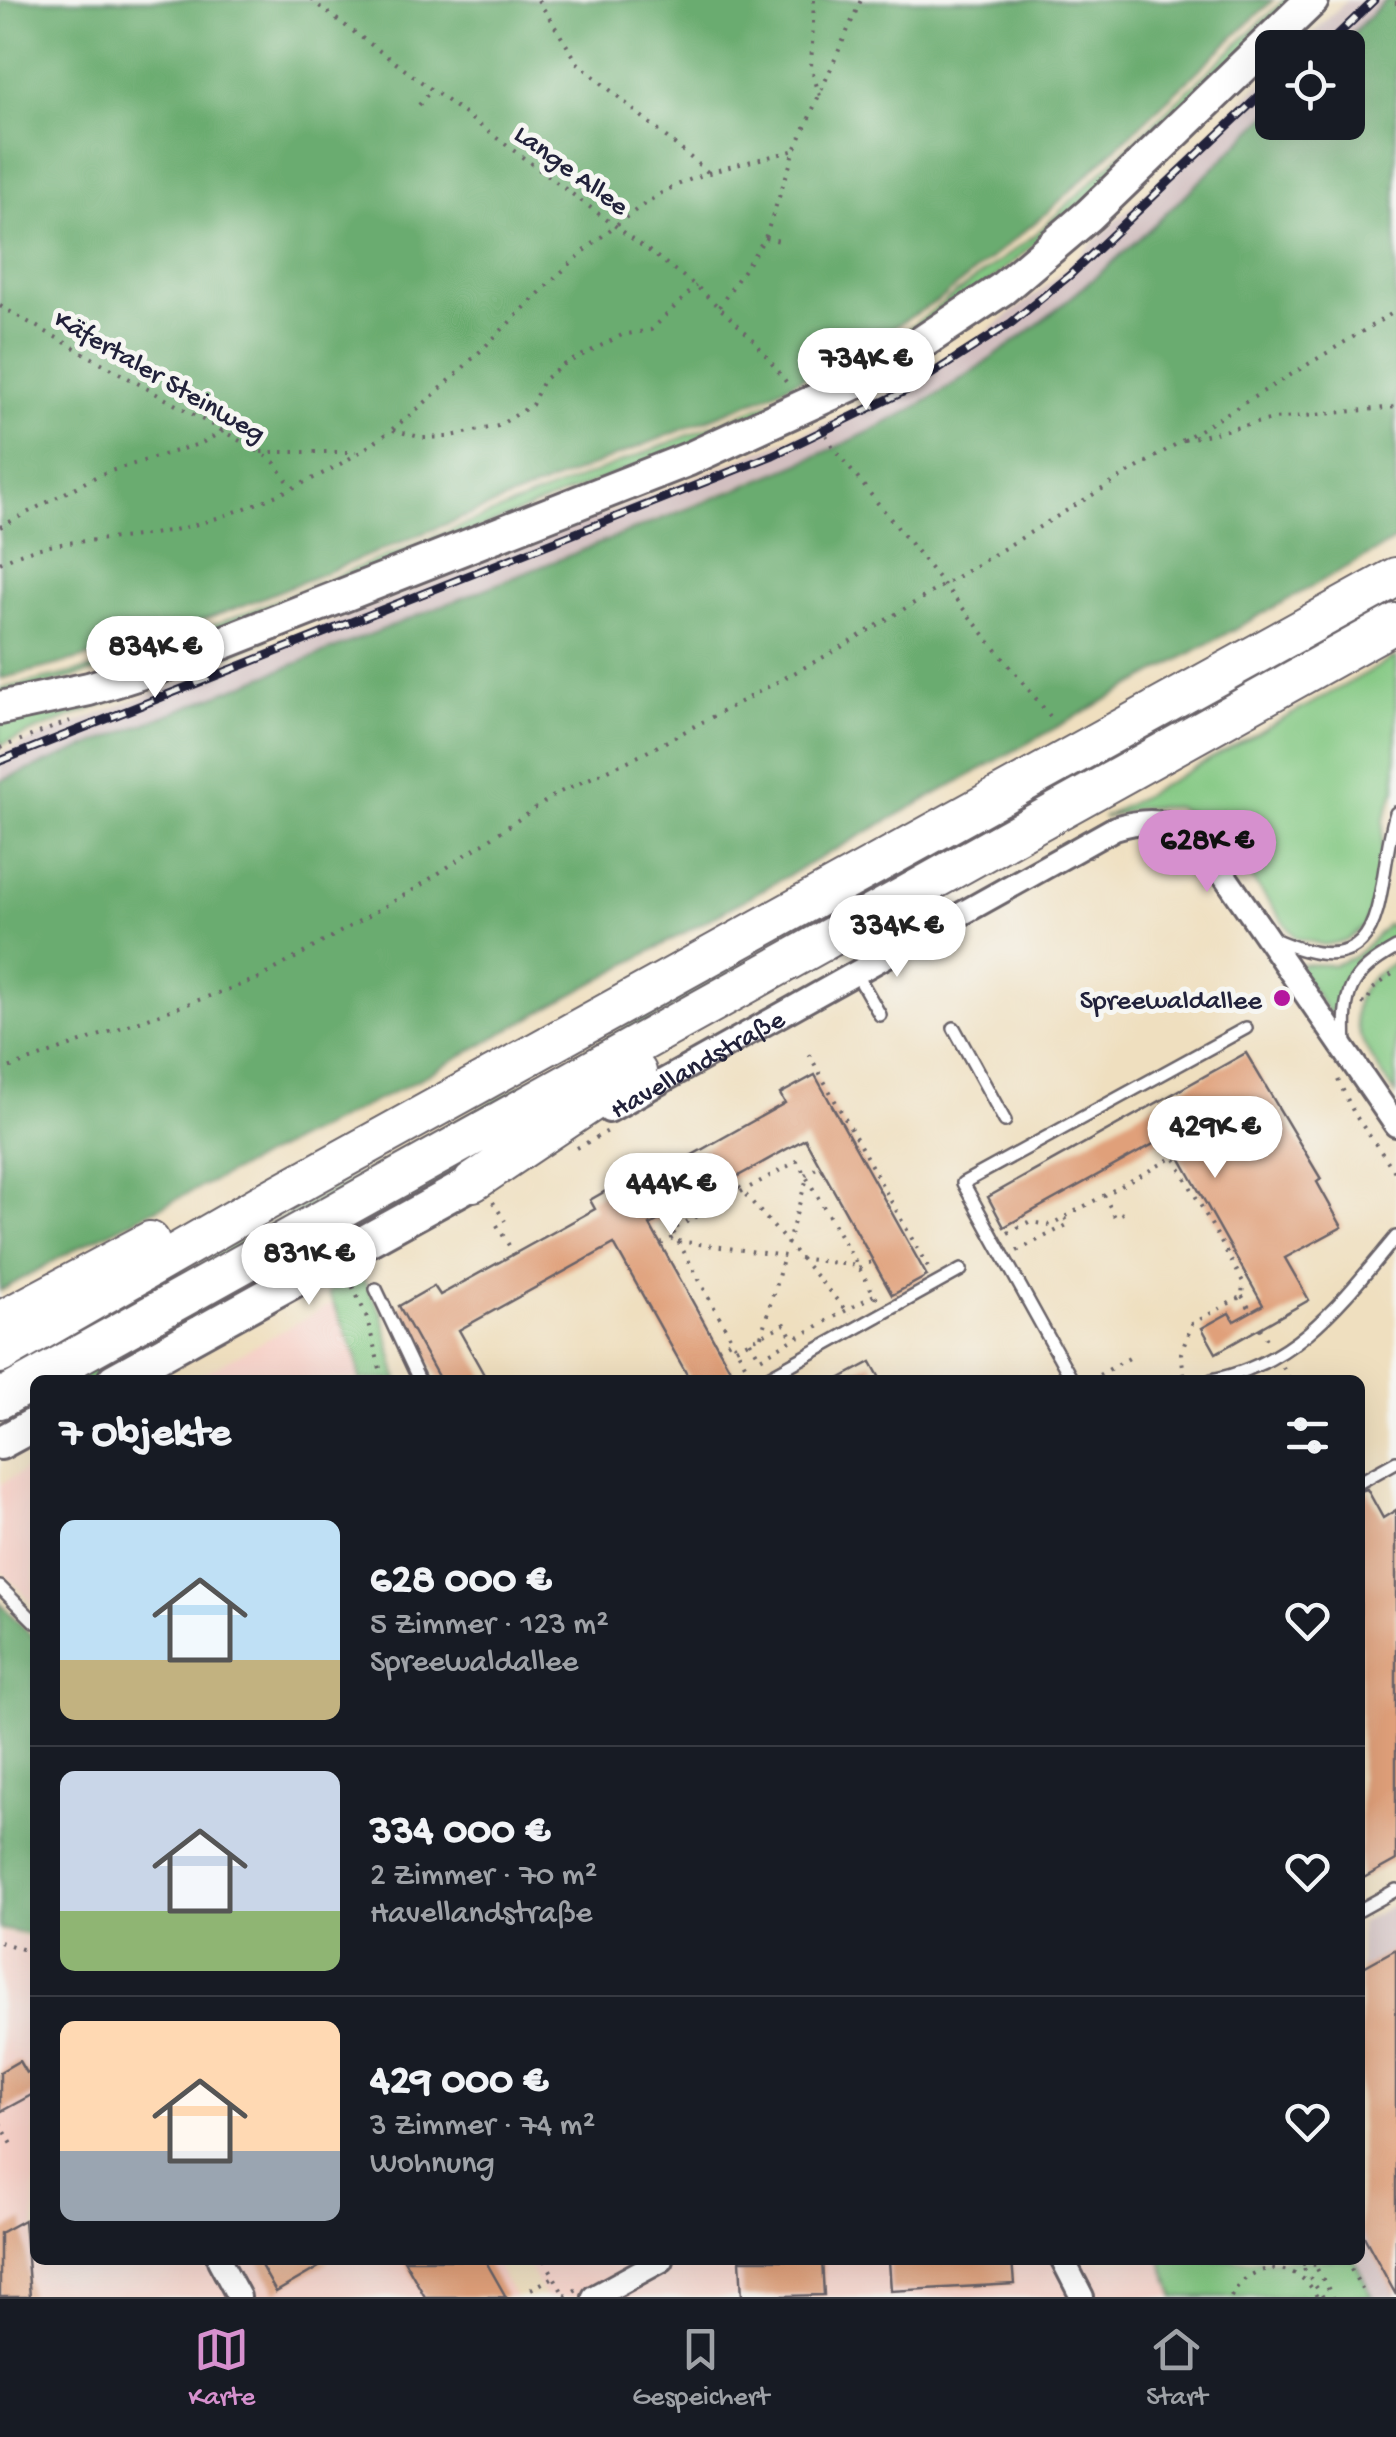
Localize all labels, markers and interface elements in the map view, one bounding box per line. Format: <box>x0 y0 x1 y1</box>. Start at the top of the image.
map controls <box>1255 30 1365 140</box>
button: locate <box>1255 30 1365 140</box>
street label: Lange Allee <box>507 119 635 225</box>
street label: Käfertaler Steinweg <box>47 304 270 452</box>
pin: 734K € <box>785 328 947 413</box>
text: 734K € <box>820 341 912 379</box>
pin: 834K € <box>74 616 236 701</box>
text: 834K € <box>108 629 202 667</box>
pin: 628K € <box>1126 810 1288 895</box>
text: 628K € <box>1160 823 1254 861</box>
pin: 334K € <box>816 895 978 980</box>
text: 334K € <box>851 908 943 946</box>
place label: Spreewaldallee <box>1080 986 1263 1019</box>
marker: Spreewaldallee <box>1271 987 1293 1009</box>
street label: Havellandstraße <box>605 1004 792 1128</box>
pin: 429K € <box>1134 1096 1296 1181</box>
text: 429K € <box>1169 1109 1261 1147</box>
pin: 444K € <box>590 1153 752 1238</box>
text: 444K € <box>626 1166 716 1204</box>
pin: 831K € <box>228 1223 390 1308</box>
text: 831K € <box>263 1236 355 1274</box>
icon: filters <box>1280 1408 1335 1463</box>
text: 7 Objekte <box>60 1411 231 1460</box>
text: 628 000 € <box>370 1558 551 1607</box>
icon: home <box>140 1560 260 1680</box>
icon: heart <box>1280 1593 1335 1648</box>
text: 5 Zimmer · 123 m² <box>370 1607 609 1645</box>
text: Spreewaldallee <box>370 1645 578 1683</box>
text: 334 000 € <box>370 1809 550 1858</box>
icon: home <box>140 1811 260 1931</box>
icon: heart <box>1280 1844 1335 1899</box>
text: 2 Zimmer · 70 m² <box>370 1858 597 1896</box>
text: Havellandstraße <box>370 1896 592 1934</box>
text: 429 000 € <box>370 2059 548 2108</box>
icon: home <box>140 2061 260 2181</box>
icon: heart <box>1280 2094 1335 2149</box>
text: 3 Zimmer · 74 m² <box>370 2108 595 2146</box>
text: Wohnung <box>370 2146 495 2184</box>
tab: Karte <box>188 2322 255 2415</box>
tab: Gespeichert <box>632 2322 769 2415</box>
tab: Start <box>1146 2322 1208 2415</box>

